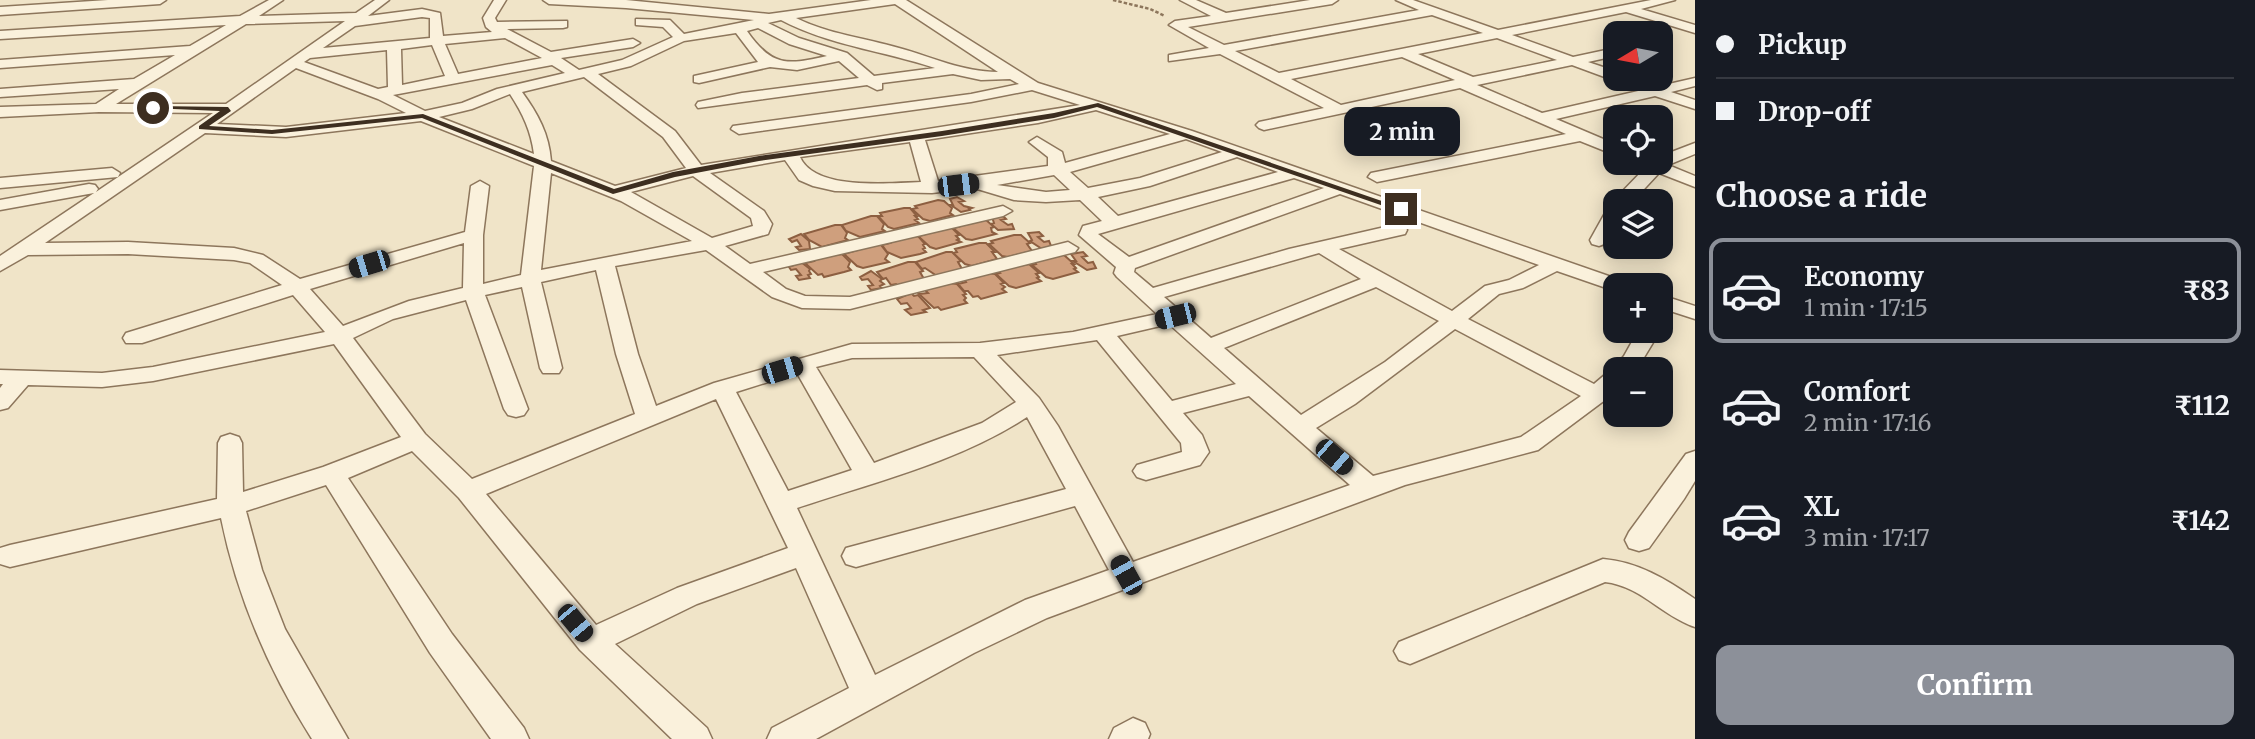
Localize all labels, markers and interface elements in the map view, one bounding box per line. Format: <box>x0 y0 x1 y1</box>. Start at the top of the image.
north arrow <box>1603 21 1673 91</box>
map controls <box>1603 21 1673 427</box>
text: Pickup <box>1758 28 1847 61</box>
route start <box>137 92 169 124</box>
text: Drop-off <box>1758 95 1871 128</box>
button: locate <box>1603 105 1673 175</box>
callout: 2 min <box>1343 108 1459 156</box>
text: 2 min <box>1369 117 1435 146</box>
car <box>936 172 981 198</box>
text: Choose a ride <box>1716 176 1927 216</box>
button: layers <box>1603 189 1673 259</box>
route end <box>1385 193 1417 225</box>
car <box>346 248 393 280</box>
icon: car <box>1720 259 1783 322</box>
text: Economy <box>1804 260 1924 293</box>
button: + <box>1603 273 1673 343</box>
text: ₹83 <box>2182 274 2230 307</box>
text: 1 min · 17:15 <box>1804 293 1928 322</box>
car <box>1153 301 1198 331</box>
car <box>759 354 806 386</box>
button: − <box>1603 357 1673 427</box>
icon: car <box>1720 374 1783 437</box>
text: Comfort <box>1804 375 1910 408</box>
text: ₹112 <box>2174 389 2230 422</box>
text: 2 min · 17:16 <box>1804 408 1931 437</box>
car <box>1312 435 1357 479</box>
icon: car <box>1720 489 1783 552</box>
text: XL <box>1804 490 1840 523</box>
text: ₹142 <box>2171 504 2230 537</box>
text: 3 min · 17:17 <box>1804 523 1930 552</box>
car <box>1107 552 1146 598</box>
car <box>554 600 597 646</box>
button: Confirm <box>1716 645 2234 725</box>

